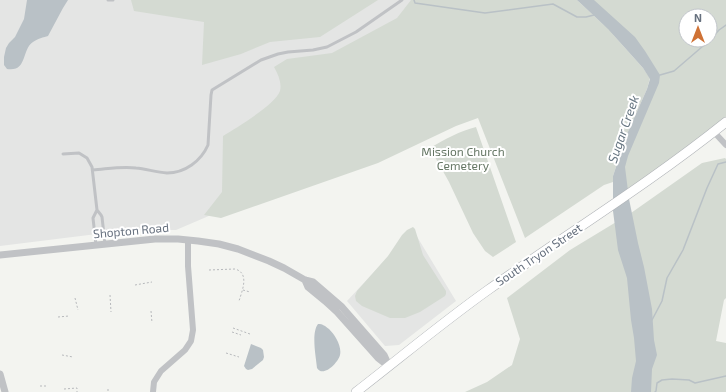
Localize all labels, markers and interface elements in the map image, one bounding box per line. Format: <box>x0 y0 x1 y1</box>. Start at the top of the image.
north arrow <box>678 8 718 48</box>
text: N <box>694 11 702 24</box>
water label: Sugar Creek <box>604 93 642 165</box>
park label: Mission Church Cemetery <box>421 144 505 172</box>
street label: Shopton Road <box>92 220 169 240</box>
street label: South Tryon Street <box>493 220 585 288</box>

